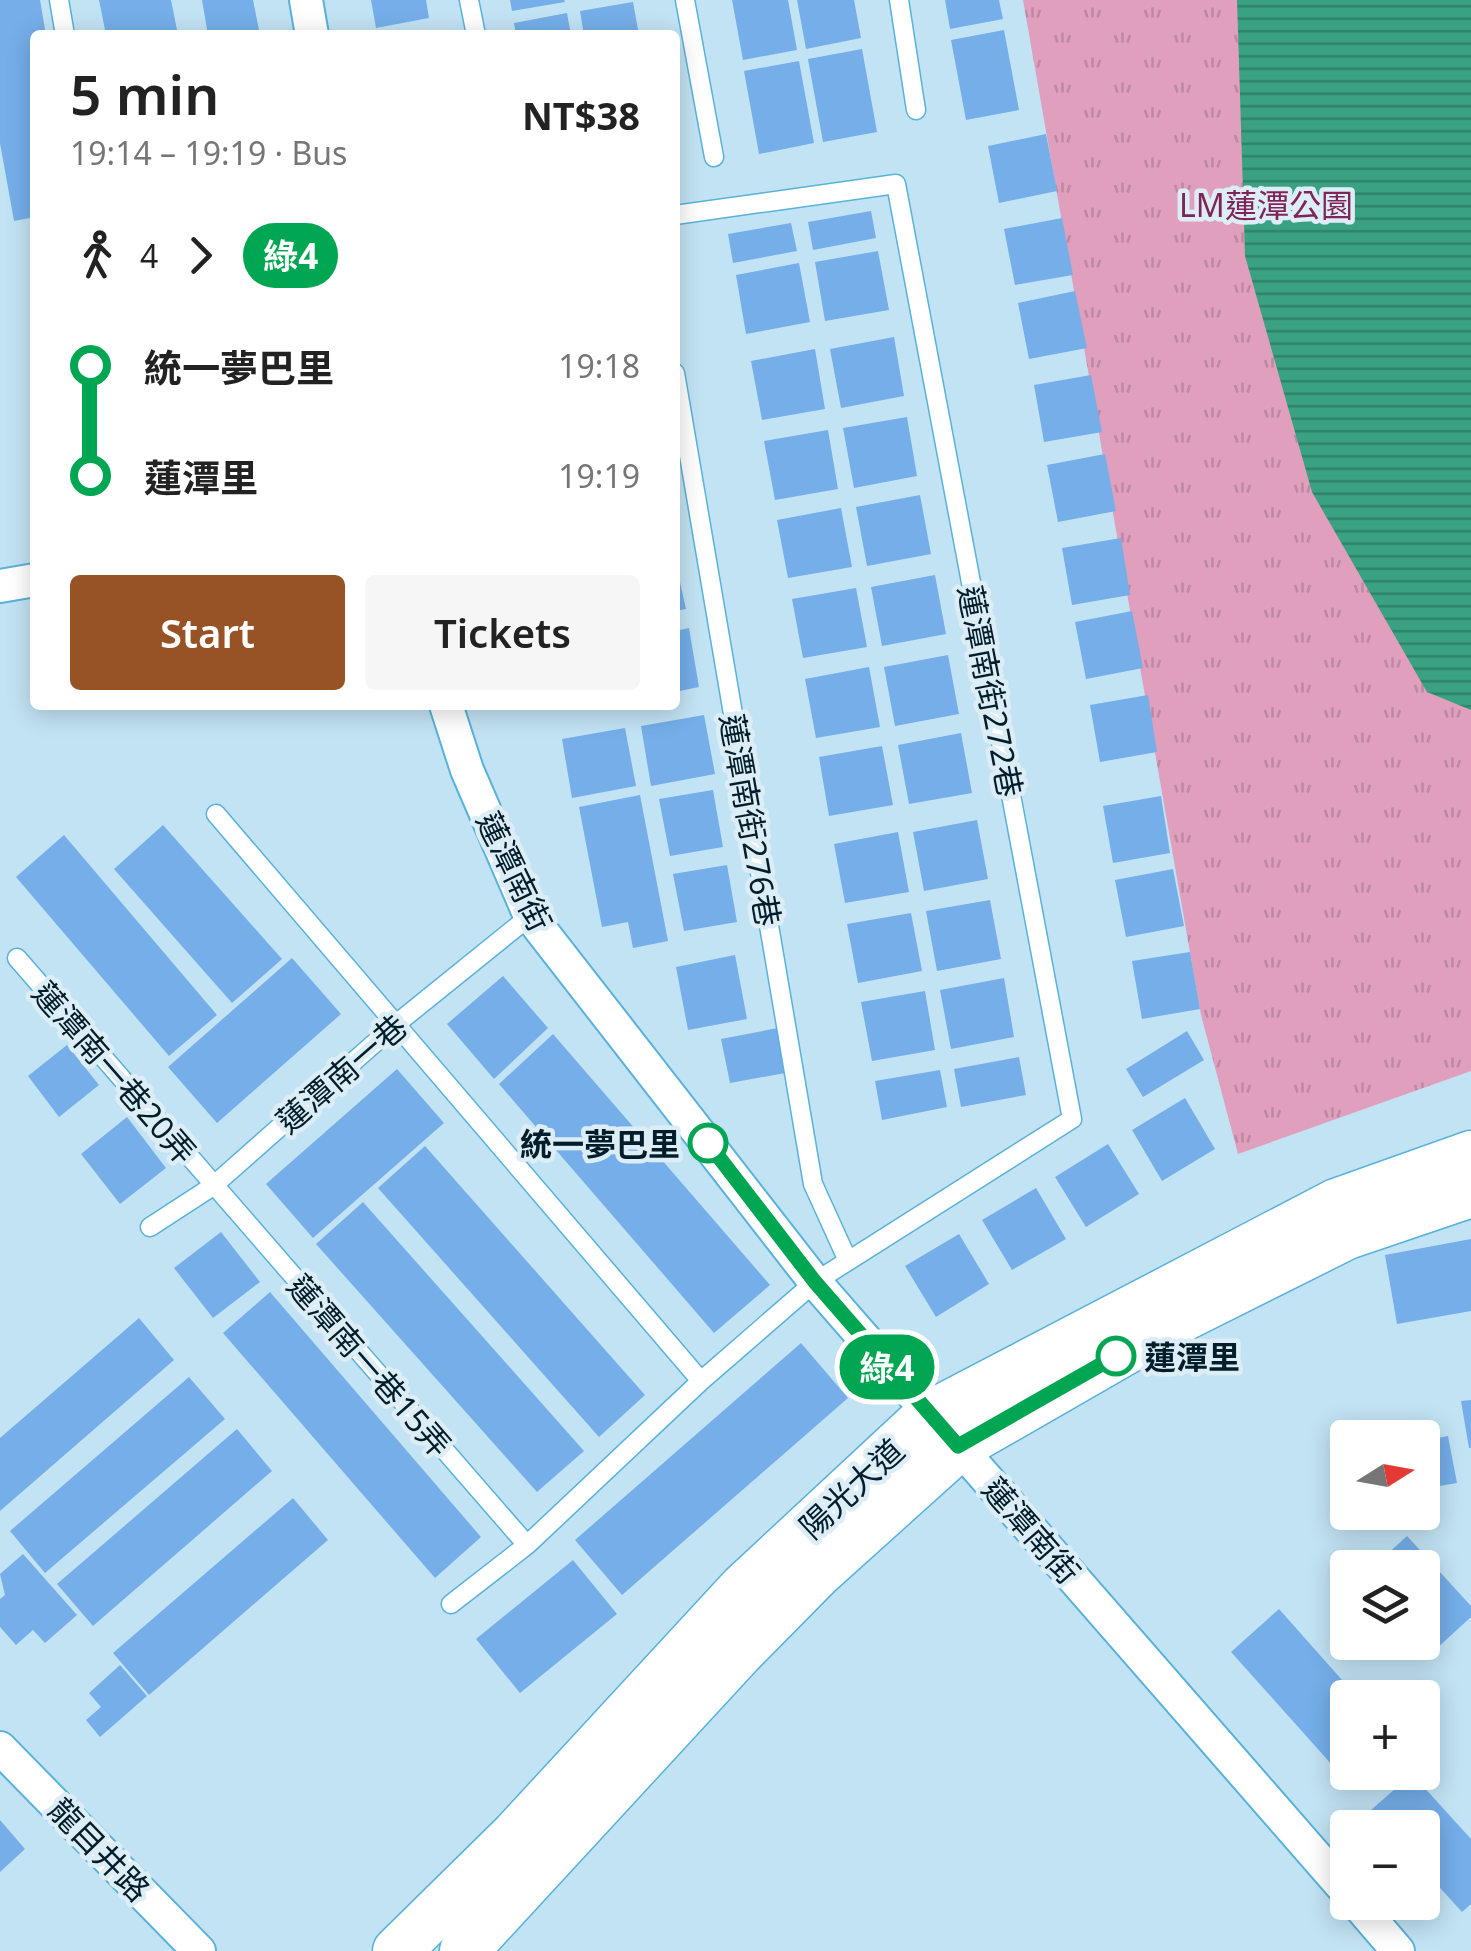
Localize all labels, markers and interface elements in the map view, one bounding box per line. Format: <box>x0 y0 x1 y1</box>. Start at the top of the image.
text: 5 min <box>70 56 219 131</box>
text: NT$38 <box>522 89 640 141</box>
text: 19:14 – 19:19 · Bus <box>70 131 347 174</box>
park label: LM蓮潭公園 <box>1179 183 1353 226</box>
icon: walk <box>70 228 125 283</box>
icon: forward <box>173 228 228 283</box>
text: 綠4 <box>263 232 318 279</box>
text: 4 <box>140 234 158 277</box>
text: 統一夢巴里 <box>144 341 334 393</box>
text: 19:18 <box>558 344 640 387</box>
text: 蓮潭里 <box>144 451 258 503</box>
text: 19:19 <box>558 454 640 497</box>
button: Start <box>70 575 345 690</box>
button: Tickets <box>365 575 640 690</box>
street label: 蓮潭南街272巷 <box>949 581 1033 801</box>
street label: 蓮潭南街276巷 <box>711 710 791 930</box>
street label: 蓮潭南街 <box>468 804 562 938</box>
street label: 蓮潭南一巷20弄 <box>24 972 206 1172</box>
street label: 蓮潭南一巷 <box>267 1004 415 1142</box>
place label: 統一夢巴里 <box>520 1122 680 1165</box>
marker: 統一夢巴里 <box>689 1124 727 1162</box>
street label: 蓮潭南一巷15弄 <box>279 1265 461 1465</box>
line badge: 綠4 <box>842 1334 932 1400</box>
place label: 蓮潭里 <box>1144 1335 1240 1378</box>
marker: 蓮潭里 <box>1097 1337 1135 1375</box>
text: 綠4 <box>859 1344 915 1391</box>
north arrow <box>1330 1420 1440 1530</box>
map controls <box>1330 1420 1440 1920</box>
street label: 陽光大道 <box>790 1429 912 1547</box>
street label: 蓮潭南街 <box>974 1468 1090 1592</box>
button: layers <box>1330 1550 1440 1660</box>
button: + <box>1330 1680 1440 1790</box>
street label: 龍目井路 <box>40 1788 160 1910</box>
button: − <box>1330 1810 1440 1920</box>

